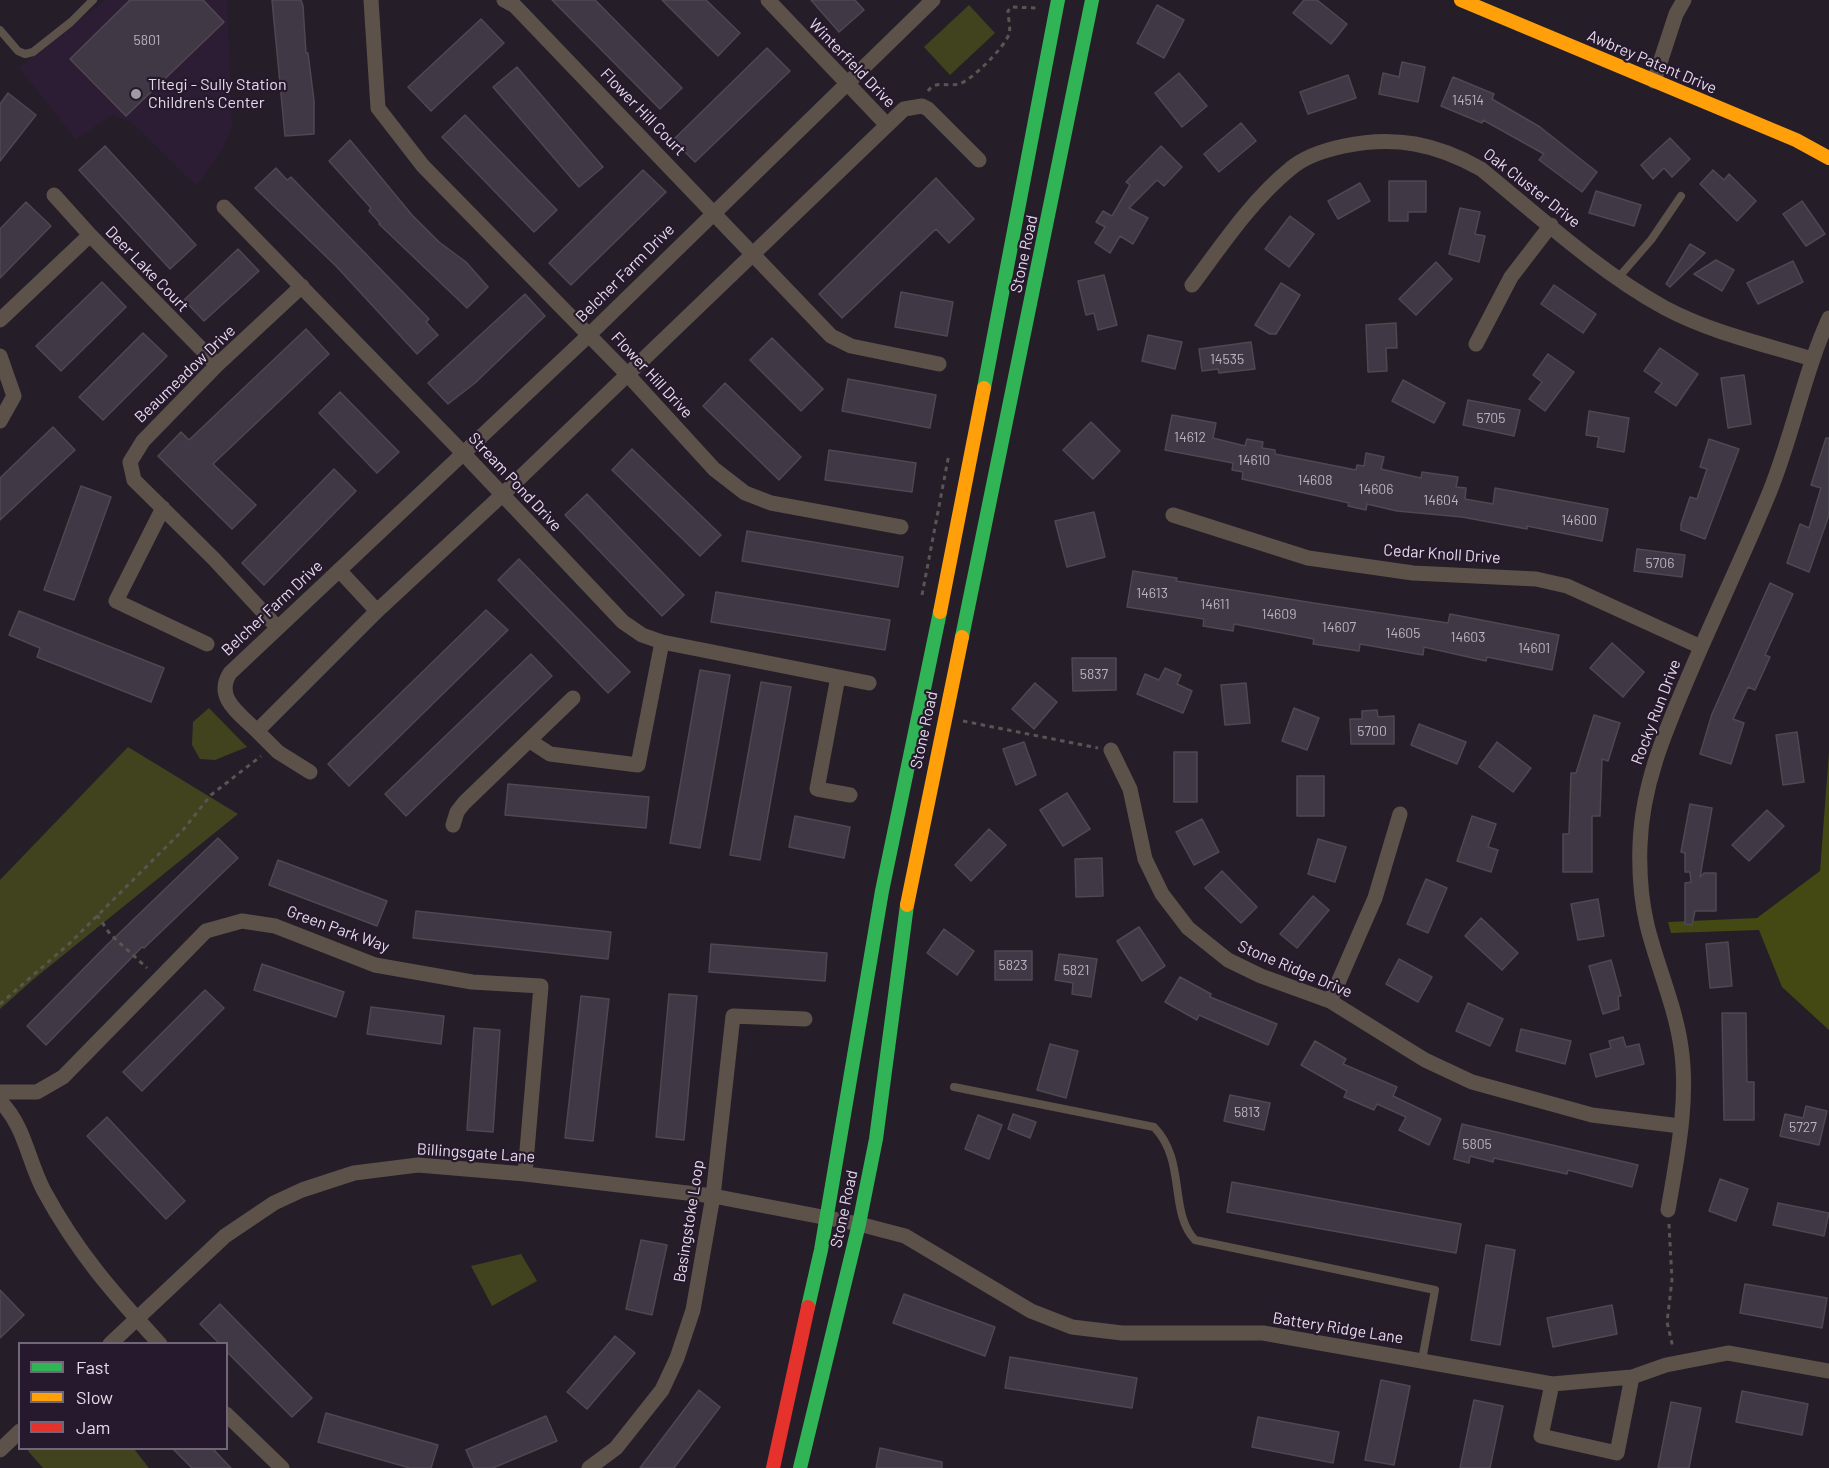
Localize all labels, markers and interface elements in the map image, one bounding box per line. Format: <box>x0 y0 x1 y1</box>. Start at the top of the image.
street label: Winterfield Drive <box>805 15 899 111</box>
street label: Awbrey Patent Drive <box>1584 26 1720 98</box>
house number: 5801 <box>134 32 160 48</box>
street label: Flower Hill Court <box>597 64 689 160</box>
place label: Tltegi - Sully Station Children's Center <box>148 75 287 113</box>
marker: Tltegi - Sully Station Children's Center <box>129 87 143 101</box>
house number: 14514 <box>1452 92 1484 108</box>
street label: Oak Cluster Drive <box>1480 144 1584 232</box>
street label: Stone Road <box>1006 213 1042 295</box>
street label: Belcher Farm Drive <box>572 220 678 326</box>
street label: Deer Lake Court <box>101 222 193 316</box>
street label: Beaumeadow Drive <box>131 321 239 427</box>
street label: Flower Hill Drive <box>607 328 697 422</box>
house number: 14535 <box>1210 351 1244 367</box>
house number: 5705 <box>1477 410 1505 426</box>
street label: Stream Pond Drive <box>464 429 566 535</box>
house number: 14612 <box>1174 429 1206 445</box>
house number: 14610 <box>1238 452 1270 468</box>
house number: 14608 <box>1297 472 1333 488</box>
house number: 14606 <box>1359 481 1393 497</box>
house number: 14604 <box>1423 492 1459 508</box>
house number: 14600 <box>1561 512 1597 528</box>
street label: Cedar Knoll Drive <box>1383 540 1501 568</box>
house number: 5706 <box>1646 555 1674 571</box>
street label: Belcher Farm Drive <box>217 556 327 660</box>
house number: 14613 <box>1136 585 1168 601</box>
house number: 14611 <box>1200 596 1230 612</box>
house number: 14609 <box>1261 606 1297 622</box>
house number: 14607 <box>1322 619 1356 635</box>
house number: 14605 <box>1386 625 1420 641</box>
house number: 14603 <box>1451 629 1485 645</box>
house number: 14601 <box>1518 640 1550 656</box>
street label: Rocky Run Drive <box>1627 657 1685 767</box>
house number: 5837 <box>1080 666 1108 682</box>
street label: Stone Road <box>906 689 942 771</box>
house number: 5700 <box>1357 723 1387 739</box>
street label: Green Park Way <box>284 902 392 956</box>
street label: Stone Ridge Drive <box>1235 936 1355 1002</box>
house number: 5823 <box>998 957 1028 973</box>
house number: 5821 <box>1063 962 1089 978</box>
house number: 5813 <box>1234 1104 1260 1120</box>
house number: 5727 <box>1789 1119 1817 1135</box>
house number: 5805 <box>1462 1136 1492 1152</box>
street label: Billingsgate Lane <box>416 1139 536 1167</box>
street label: Basingstoke Loop <box>670 1158 708 1284</box>
street label: Stone Road <box>826 1168 862 1250</box>
street label: Battery Ridge Lane <box>1271 1308 1405 1348</box>
legend <box>18 1342 228 1450</box>
text: Fast <box>76 1356 110 1378</box>
text: Slow <box>76 1386 113 1408</box>
text: Jam <box>76 1416 110 1438</box>

